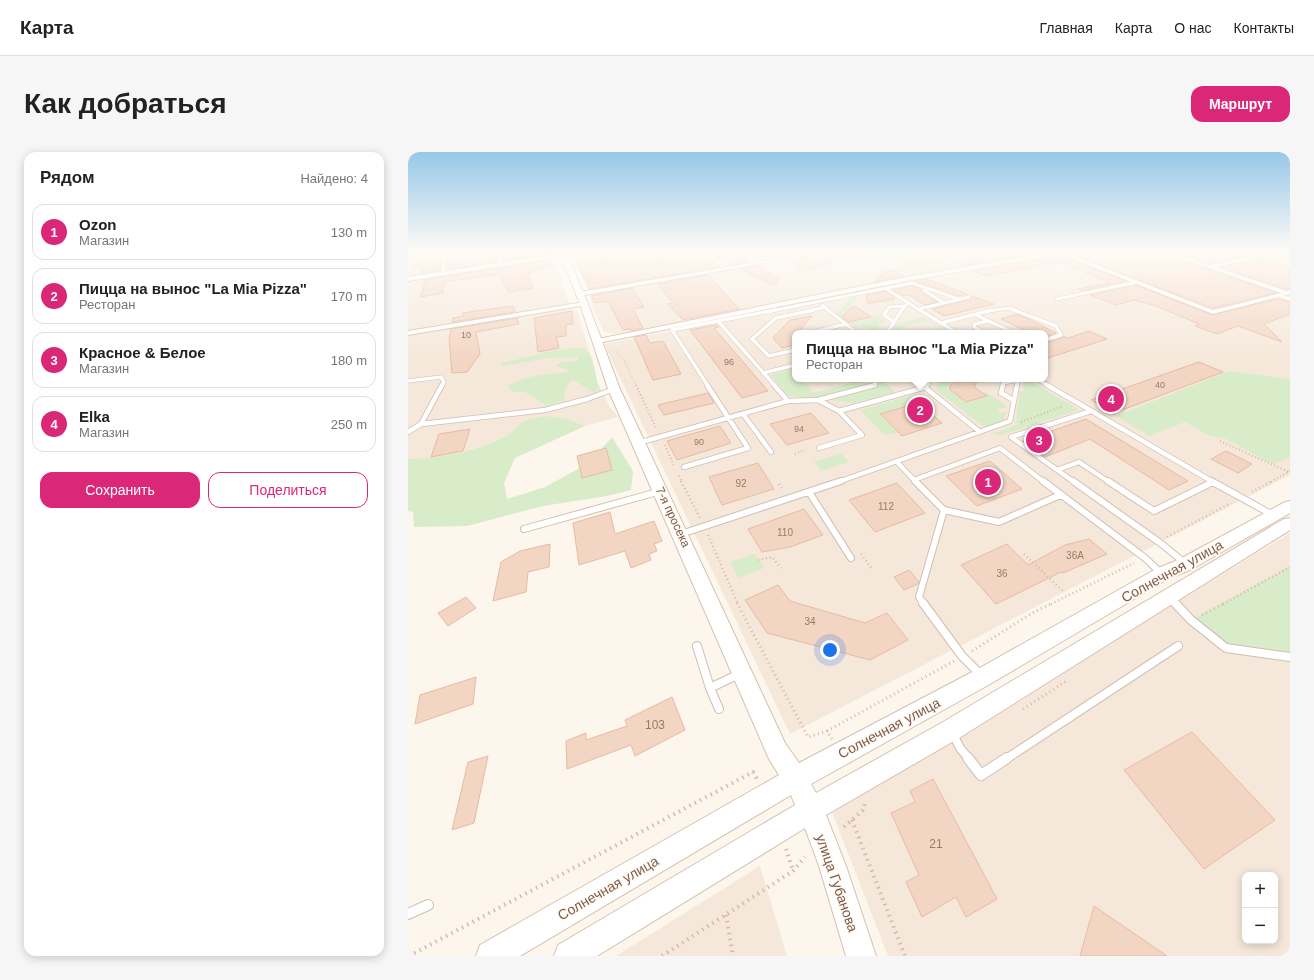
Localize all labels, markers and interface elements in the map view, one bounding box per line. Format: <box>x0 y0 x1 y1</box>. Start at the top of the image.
text: Карта <box>20 17 74 38</box>
text: Главная <box>1039 20 1093 36</box>
text: Карта <box>1115 20 1152 36</box>
text: О нас <box>1174 20 1212 36</box>
text: Контакты <box>1234 20 1294 36</box>
button: Маршрут <box>1191 86 1290 122</box>
text: Как добраться <box>24 88 226 119</box>
text: Рядом <box>40 168 95 187</box>
text: Найдено: 4 <box>300 171 368 186</box>
text: Ozon <box>79 216 117 233</box>
text: 1 <box>50 225 58 240</box>
text: 130 m <box>331 225 367 240</box>
text: Магазин <box>79 233 129 248</box>
text: Пицца на вынос "La Mia Pizza" <box>79 280 307 297</box>
text: 2 <box>50 289 58 304</box>
text: 170 m <box>331 289 367 304</box>
text: Ресторан <box>79 297 136 312</box>
house number: 10 <box>461 330 471 340</box>
popup <box>792 330 1048 382</box>
text: Пицца на вынос "La Mia Pizza" <box>806 340 1034 357</box>
text: Красное & Белое <box>79 344 206 361</box>
text: 3 <box>50 353 58 368</box>
text: 180 m <box>331 353 367 368</box>
house number: 96 <box>724 357 734 367</box>
text: Ресторан <box>806 357 863 372</box>
text: Магазин <box>79 361 129 376</box>
house number: 40 <box>1155 380 1165 390</box>
pin: 4 <box>1098 384 1124 414</box>
pin: 2 <box>907 395 933 425</box>
text: Elka <box>79 408 110 425</box>
text: 4 <box>50 417 58 432</box>
text: 250 m <box>331 417 367 432</box>
house number: 94 <box>794 424 804 434</box>
text: Магазин <box>79 425 129 440</box>
pin: 3 <box>1026 425 1052 455</box>
house number: 90 <box>694 437 704 447</box>
pin: 1 <box>975 467 1001 497</box>
button: Сохранить <box>40 472 200 508</box>
button: Поделиться <box>208 472 368 508</box>
house number: 92 <box>735 478 747 489</box>
street label: 7-я просека <box>653 484 693 550</box>
house number: 112 <box>878 501 894 512</box>
house number: 110 <box>777 527 793 538</box>
street label: Солнечная улица <box>1118 536 1226 606</box>
house number: 36А <box>1066 550 1084 561</box>
house number: 36 <box>996 568 1008 579</box>
house number: 34 <box>804 616 816 627</box>
your location <box>820 640 840 660</box>
street label: Солнечная улица <box>835 694 943 762</box>
house number: 103 <box>645 718 665 732</box>
street label: улица Губанова <box>813 832 861 934</box>
house number: 21 <box>929 837 943 851</box>
street label: Солнечная улица <box>555 853 661 923</box>
map controls <box>1242 872 1278 944</box>
button: + <box>1242 872 1278 908</box>
button: − <box>1242 908 1278 944</box>

